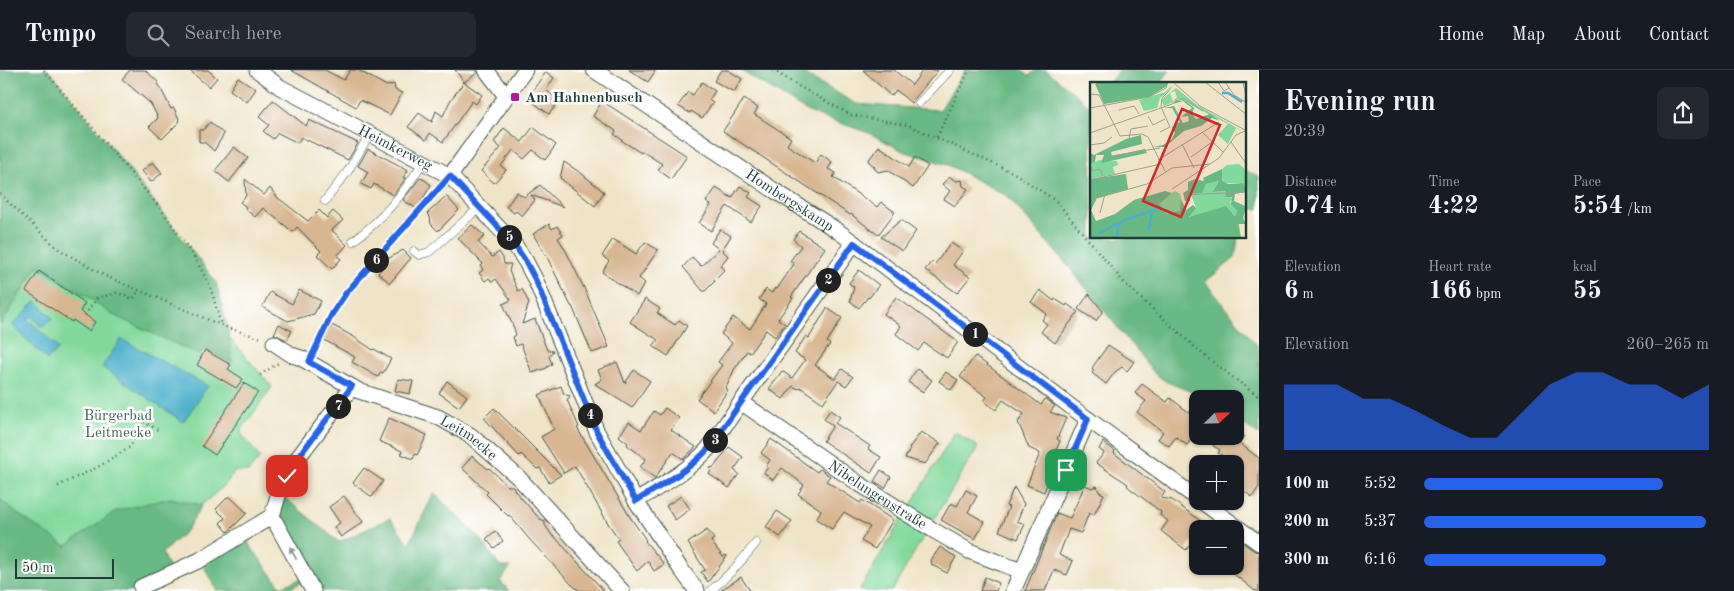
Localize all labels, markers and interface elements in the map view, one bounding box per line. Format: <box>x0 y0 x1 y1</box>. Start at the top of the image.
search box <box>126 12 476 57</box>
icon: search <box>144 21 172 49</box>
text: Tempo <box>25 23 96 47</box>
text: Search here <box>184 25 282 44</box>
text: Home <box>1438 26 1484 44</box>
text: Map <box>1512 26 1545 44</box>
text: About <box>1573 26 1621 44</box>
text: Contact <box>1649 26 1709 44</box>
inset map <box>1090 82 1246 239</box>
button: share <box>1657 87 1709 139</box>
text: Evening run <box>1284 89 1436 117</box>
marker: Am Hahnenbusch <box>509 91 521 103</box>
place label: Am Hahnenbusch <box>525 91 643 106</box>
street label: Heimkerweg <box>355 123 434 174</box>
text: 20:39 <box>1284 124 1326 140</box>
street label: Hombergskamp <box>742 167 836 235</box>
text: Distance <box>1284 175 1337 189</box>
text: Time <box>1428 175 1460 189</box>
text: Pace <box>1573 175 1601 189</box>
text: 0.74 <box>1284 194 1335 219</box>
text: 4:22 <box>1428 194 1479 219</box>
text: 5:54 <box>1573 194 1623 219</box>
text: km <box>1335 202 1357 216</box>
text: /km <box>1623 202 1652 216</box>
pin: 5 <box>496 224 522 250</box>
text: 5 <box>505 230 514 244</box>
pin: 6 <box>364 248 388 272</box>
text: 6 <box>372 253 381 267</box>
text: Elevation <box>1284 260 1341 274</box>
text: Heart rate <box>1428 260 1491 274</box>
text: kcal <box>1573 260 1597 274</box>
pin: 2 <box>816 268 840 292</box>
text: 2 <box>824 273 833 287</box>
text: 6 <box>1284 279 1299 304</box>
text: 166 <box>1428 279 1472 304</box>
text: 55 <box>1573 279 1602 304</box>
text: m <box>1299 287 1314 301</box>
text: bpm <box>1472 287 1501 301</box>
pin: 1 <box>962 322 988 346</box>
text: 1 <box>971 327 980 341</box>
text: Elevation <box>1284 337 1349 353</box>
text: 260–265 m <box>1626 337 1709 353</box>
north arrow <box>1189 390 1244 445</box>
map controls <box>1189 390 1244 575</box>
pin: 7 <box>326 394 350 418</box>
text: 7 <box>334 399 343 413</box>
pin: 4 <box>578 402 602 428</box>
text: 4 <box>586 408 595 422</box>
park label: Bürgerbad Leitmecke <box>84 409 152 441</box>
street label: Leitmecke <box>437 414 499 464</box>
pin: 3 <box>702 428 728 452</box>
text: 3 <box>711 433 720 447</box>
pin <box>1045 449 1087 491</box>
pin <box>266 455 308 497</box>
button: + <box>1189 455 1244 510</box>
icon: arrive <box>1052 456 1080 484</box>
street label: Nibelungenstraße <box>825 459 929 533</box>
icon: check <box>273 462 301 490</box>
text: 100 m <box>1284 476 1329 492</box>
text: 5:52 <box>1364 476 1396 492</box>
text: 200 m <box>1284 514 1329 530</box>
text: 5:37 <box>1364 514 1396 530</box>
button: − <box>1189 520 1244 575</box>
one-way arrow <box>288 547 297 560</box>
text: 300 m <box>1284 552 1329 568</box>
text: 6:16 <box>1364 552 1396 568</box>
scale bar <box>15 556 114 579</box>
text: 50 m <box>22 561 53 575</box>

